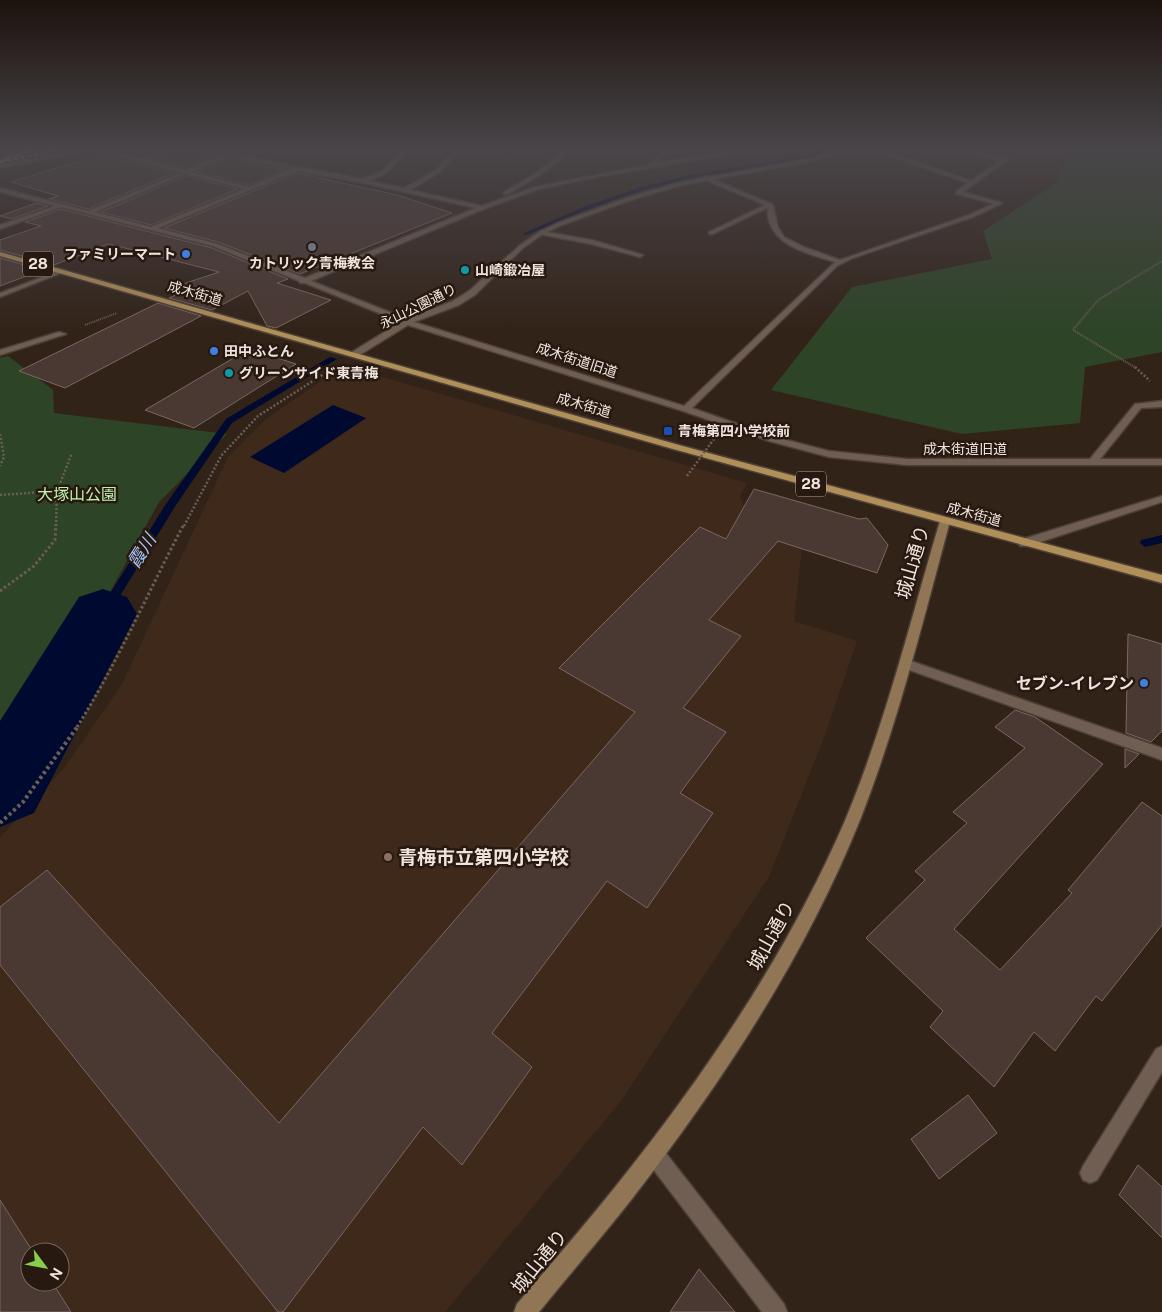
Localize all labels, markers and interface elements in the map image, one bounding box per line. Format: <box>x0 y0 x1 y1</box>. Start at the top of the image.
marker: カトリック青梅教会 <box>306 241 318 253</box>
place label: ファミリーマート <box>64 246 176 262</box>
marker: ファミリーマート <box>180 248 192 260</box>
road number: 28 <box>23 252 53 276</box>
place label: カトリック青梅教会 <box>249 255 375 271</box>
place label: 山崎鍛冶屋 <box>475 262 545 278</box>
marker: 山崎鍛冶屋 <box>459 264 471 276</box>
street label: 成木街道 <box>166 278 224 308</box>
street label: 永山公園通り <box>377 280 459 332</box>
street label: 成木街道旧道 <box>535 339 619 381</box>
place label: 田中ふとん <box>224 343 294 359</box>
marker: 田中ふとん <box>208 345 220 357</box>
place label: グリーンサイド東青梅 <box>239 365 378 381</box>
marker: グリーンサイド東青梅 <box>223 367 235 379</box>
street label: 成木街道 <box>555 390 613 420</box>
place label: 青梅第四小学校前 <box>678 423 790 439</box>
marker: 青梅第四小学校前 <box>662 425 674 437</box>
street label: 成木街道旧道 <box>923 441 1007 457</box>
road number: 28 <box>796 472 826 496</box>
park label: 大塚山公園 <box>37 485 117 504</box>
street label: 成木街道 <box>945 499 1003 529</box>
street label: 城山通り <box>891 522 933 602</box>
water label: 霞川 <box>123 528 161 572</box>
place label: セブン-イレブン <box>1016 674 1134 693</box>
marker: セブン-イレブン <box>1138 677 1150 689</box>
place label: 青梅市立第四小学校 <box>398 846 569 868</box>
marker: 青梅市立第四小学校 <box>382 851 394 863</box>
street label: 城山通り <box>743 896 799 974</box>
street label: 城山通り <box>507 1225 571 1297</box>
north arrow <box>20 1242 70 1292</box>
text: N <box>46 1265 66 1283</box>

